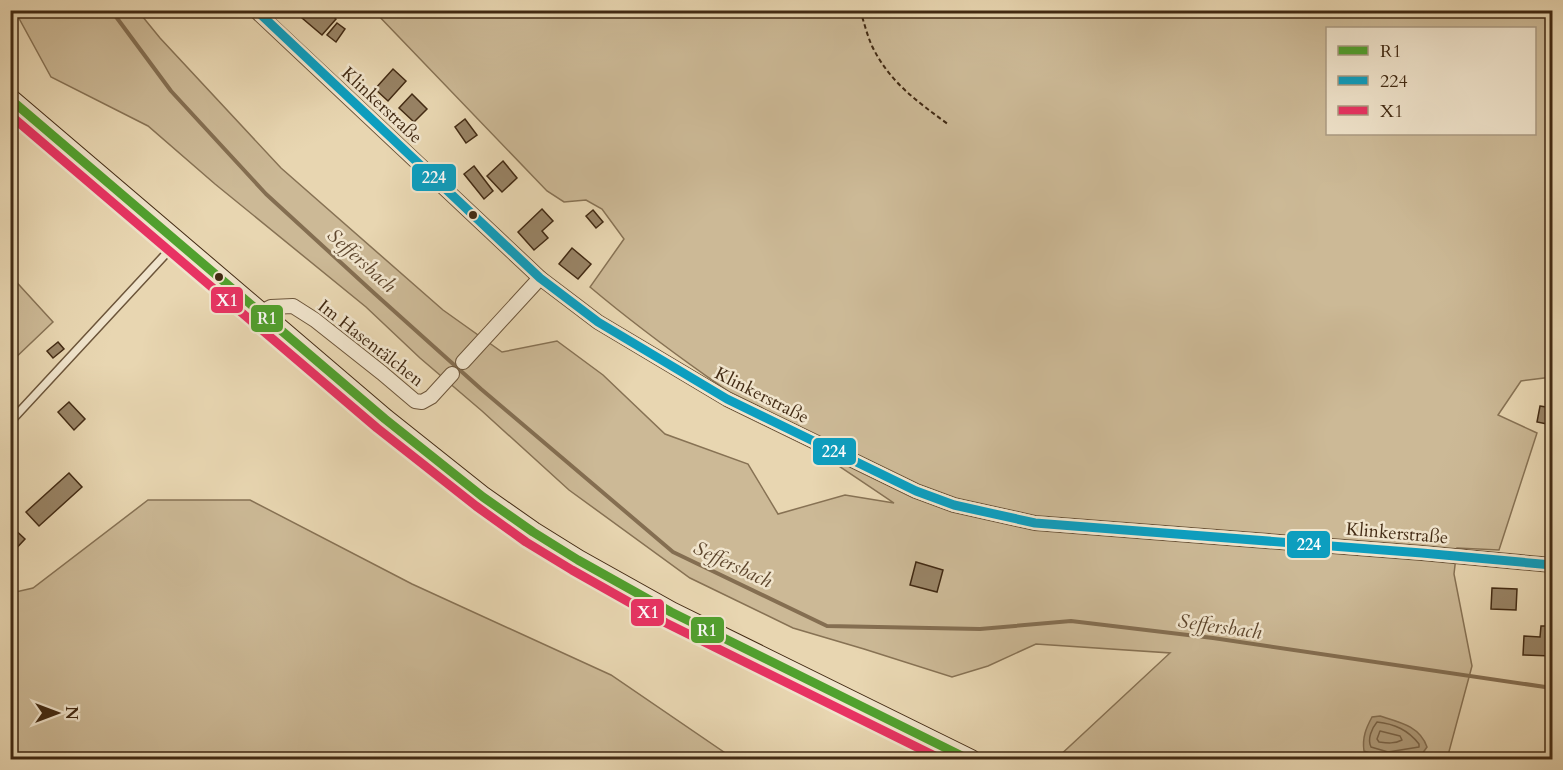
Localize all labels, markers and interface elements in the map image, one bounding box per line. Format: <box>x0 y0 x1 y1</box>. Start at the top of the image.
legend <box>1326 27 1536 135</box>
text: R1 <box>1380 39 1402 64</box>
street label: Klinkerstraße <box>336 61 428 149</box>
text: 224 <box>1380 69 1408 94</box>
text: X1 <box>1380 99 1403 124</box>
line badge: 224 <box>411 163 457 192</box>
text: 224 <box>422 167 446 189</box>
unlabelled marker <box>467 209 479 221</box>
water label: Seffersbach <box>321 222 402 299</box>
unlabelled marker <box>213 271 225 283</box>
line badge: X1 <box>210 286 244 314</box>
text: X1 <box>216 290 238 312</box>
street label: Im Hasentälchen <box>313 294 429 393</box>
line badge: R1 <box>250 304 284 333</box>
text: R1 <box>257 308 277 330</box>
street label: Klinkerstraße <box>710 361 813 430</box>
line badge: 224 <box>812 437 857 466</box>
text: 224 <box>822 441 846 463</box>
street label: Klinkerstraße <box>1345 517 1449 550</box>
line badge: 224 <box>1286 530 1331 559</box>
water label: Seffersbach <box>689 534 777 595</box>
text: 224 <box>1297 534 1321 556</box>
line badge: X1 <box>630 598 665 627</box>
text: X1 <box>637 602 659 624</box>
water label: Seffersbach <box>1176 607 1264 646</box>
line badge: R1 <box>690 616 725 644</box>
text: R1 <box>697 620 717 642</box>
north arrow <box>27 683 87 743</box>
text: N <box>60 706 82 720</box>

